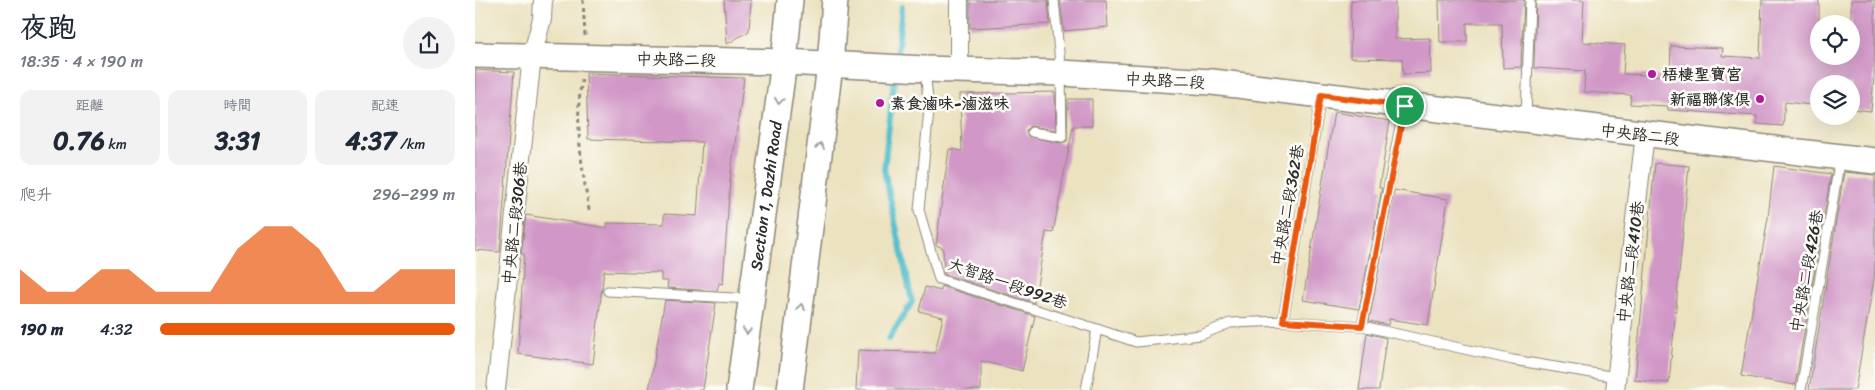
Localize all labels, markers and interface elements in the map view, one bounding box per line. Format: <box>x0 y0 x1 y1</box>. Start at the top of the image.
text: 夜跑 <box>20 3 76 52</box>
map controls <box>1810 15 1860 125</box>
button: locate <box>1810 15 1860 65</box>
button: share <box>403 17 455 69</box>
street label: 中央路二段 <box>636 44 716 75</box>
text: 18:35 · 4 × 190 m <box>20 47 143 76</box>
place label: 梧棲聖寶宮 <box>1662 60 1742 89</box>
street label: 中央路二段 <box>1124 64 1206 97</box>
marker: 梧棲聖寶宮 <box>1646 68 1658 80</box>
button: layers <box>1810 75 1860 125</box>
pin <box>1384 85 1426 127</box>
place label: 新福聯傢俱 <box>1670 85 1750 114</box>
place label: 素食滷味-滷滋味 <box>890 89 1009 118</box>
icon: arrive <box>1391 92 1419 120</box>
text: 距離 <box>76 93 104 118</box>
text: 時間 <box>223 93 251 118</box>
text: 配速 <box>371 93 399 118</box>
marker: 新福聯傢俱 <box>1754 93 1766 105</box>
one-way arrow <box>774 97 785 105</box>
marker: 素食滷味-滷滋味 <box>874 97 886 109</box>
street label: 中央路二段 <box>1598 115 1681 154</box>
text: 0.76 <box>53 118 105 163</box>
text: 3:31 <box>215 118 260 163</box>
text: 4:37 <box>345 118 396 163</box>
street label: Section 1, Dazhi Road <box>742 118 791 272</box>
text: km <box>105 132 127 157</box>
text: /km <box>396 132 425 157</box>
one-way arrow <box>814 141 825 149</box>
street label: 中央路二段362巷 <box>1263 142 1312 268</box>
street label: 中央路二段306巷 <box>494 160 535 286</box>
text: 爬升 <box>20 180 52 209</box>
text: 296–299 m <box>372 180 455 209</box>
street label: 中央路二段410巷 <box>1609 199 1652 325</box>
street label: 中央路二段426巷 <box>1781 207 1832 335</box>
street label: 大智路一段992巷 <box>944 249 1072 318</box>
one-way arrow <box>795 303 805 311</box>
text: 190 m <box>20 315 63 344</box>
text: 4:32 <box>100 315 133 344</box>
one-way arrow <box>742 327 753 335</box>

